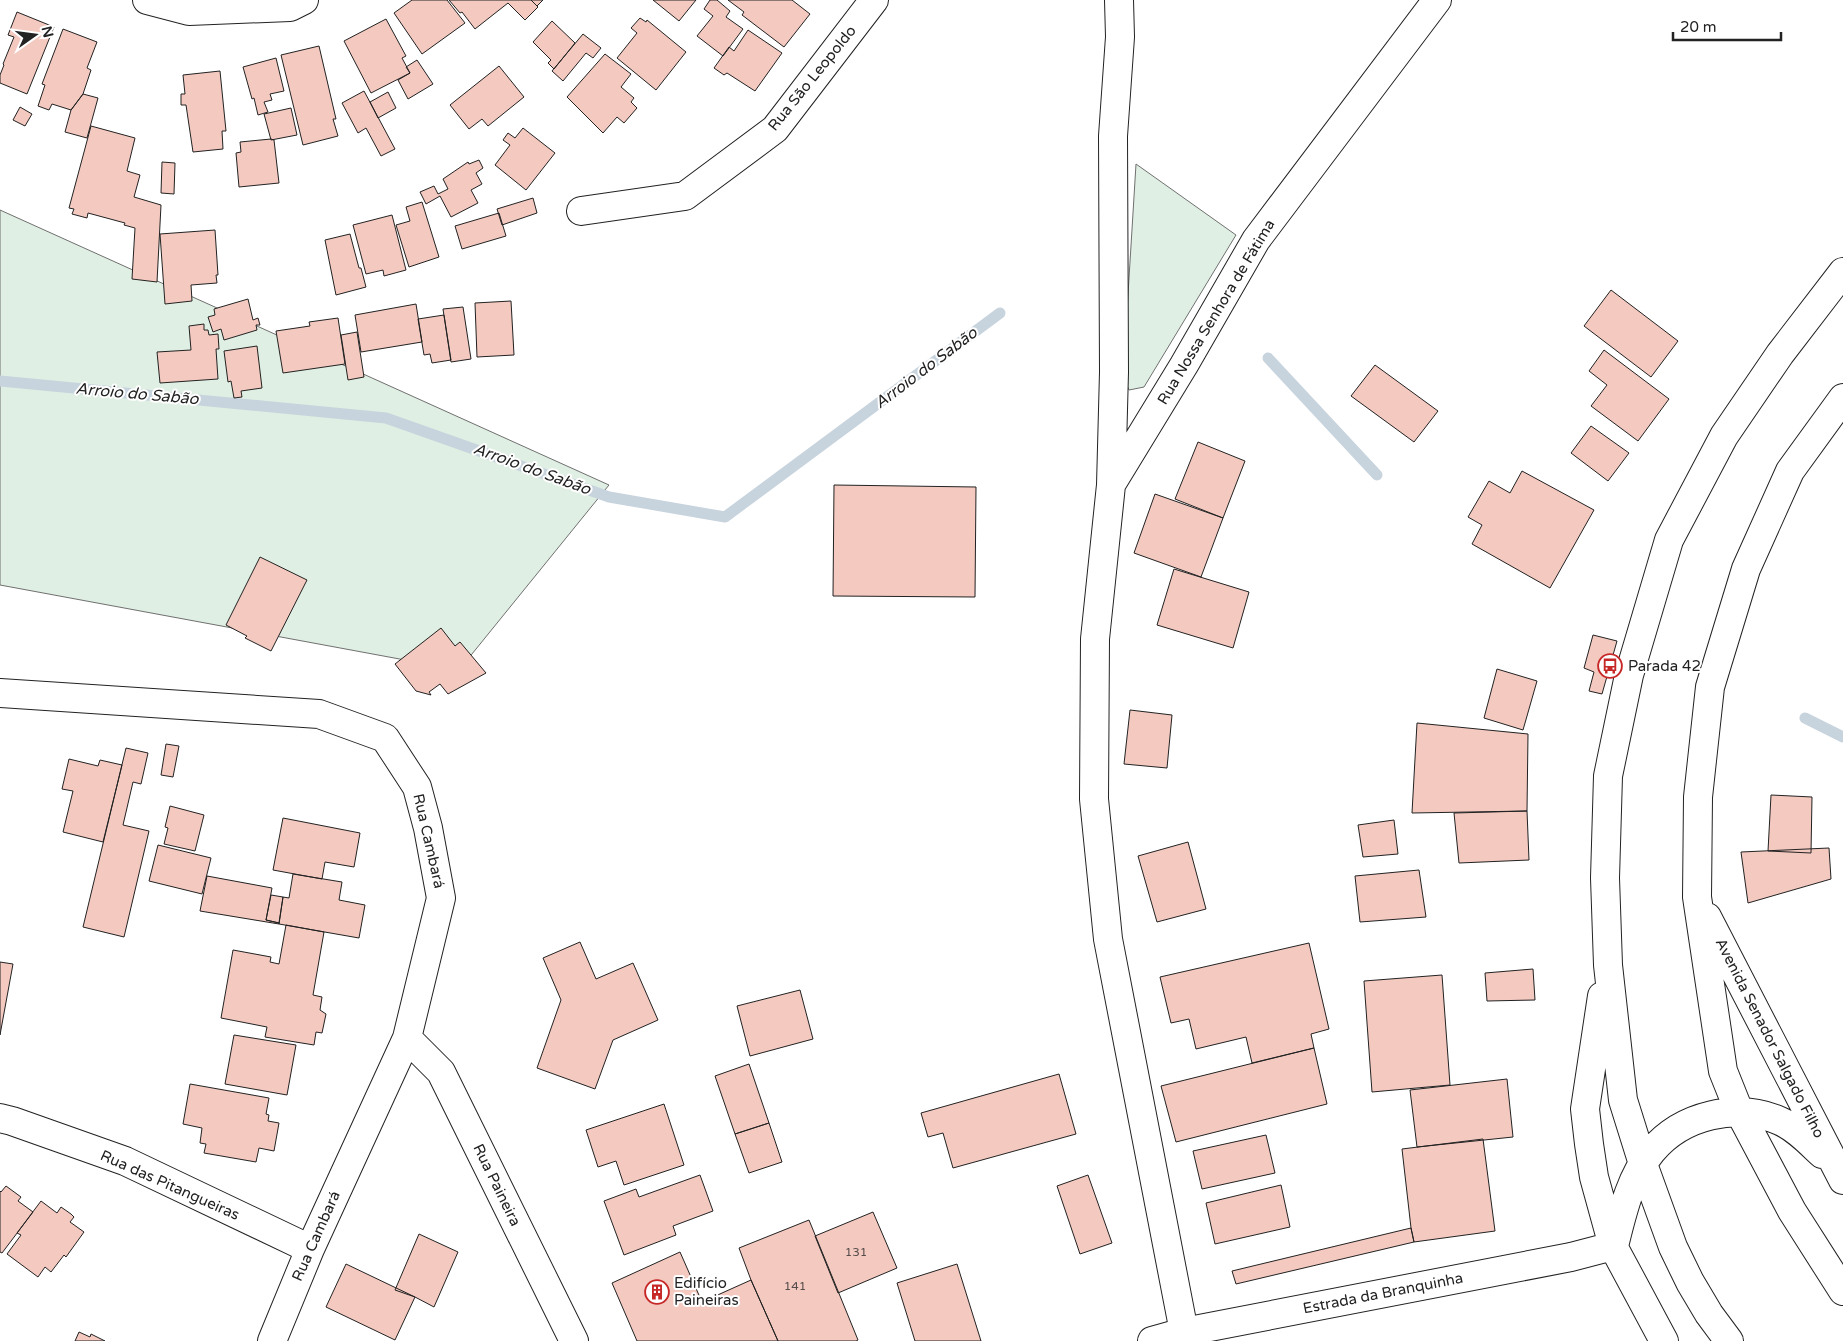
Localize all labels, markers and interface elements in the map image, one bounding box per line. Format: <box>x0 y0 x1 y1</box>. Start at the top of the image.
north arrow <box>10 10 60 60</box>
scale bar <box>1673 10 1780 42</box>
text: 20 m <box>1680 18 1717 36</box>
street label: Rua São Leopoldo <box>764 22 860 134</box>
text: N <box>38 24 57 39</box>
street label: Rua Nossa Senhora de Fátima <box>1153 216 1279 408</box>
water label: Arroio do Sabão <box>871 322 982 413</box>
water label: Arroio do Sabão <box>75 379 200 409</box>
water label: Arroio do Sabão <box>471 439 594 500</box>
bus stop icon: Parada 42 <box>1597 653 1623 679</box>
place label: Parada 42 <box>1628 657 1701 675</box>
street label: Rua Cambará <box>409 792 449 890</box>
street label: Avenida Senador Salgado Filho <box>1712 935 1828 1141</box>
street label: Rua Paineira <box>469 1141 525 1229</box>
street label: Rua das Pitangueiras <box>98 1146 242 1224</box>
street label: Rua Cambará <box>288 1188 344 1284</box>
house number: 131 <box>845 1245 867 1259</box>
street label: Estrada da Branquinha <box>1301 1269 1465 1317</box>
place label: Edifício Paineiras <box>674 1274 739 1309</box>
building icon: Edifício Paineiras <box>644 1279 670 1305</box>
house number: 141 <box>784 1279 806 1293</box>

